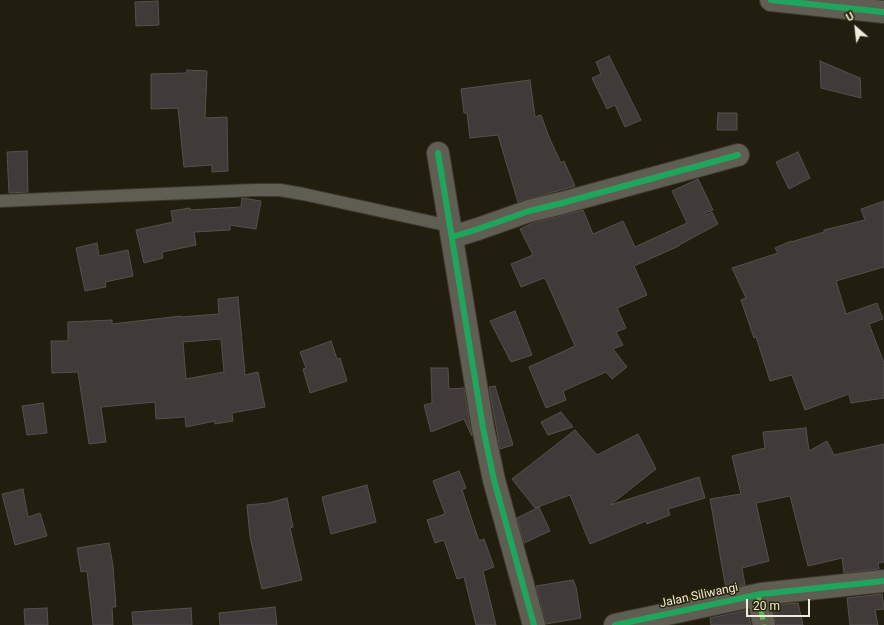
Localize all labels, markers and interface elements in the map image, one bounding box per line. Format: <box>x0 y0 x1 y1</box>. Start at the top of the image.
north arrow <box>836 8 876 48</box>
text: U <box>844 10 856 24</box>
street label: Jalan Siliwangi <box>658 581 740 611</box>
scale bar <box>748 591 812 617</box>
text: 20 m <box>753 599 780 613</box>

